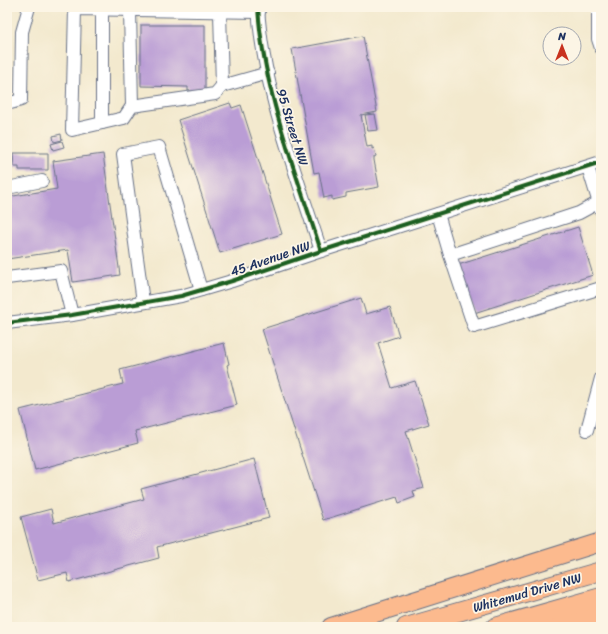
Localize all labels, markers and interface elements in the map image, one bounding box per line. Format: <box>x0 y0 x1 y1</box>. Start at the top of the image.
north arrow <box>542 26 582 66</box>
text: N <box>557 27 566 46</box>
street label: 95 Street NW <box>270 86 315 169</box>
street label: 45 Avenue NW <box>227 234 314 283</box>
street label: Whitemud Drive NW <box>470 566 585 619</box>

